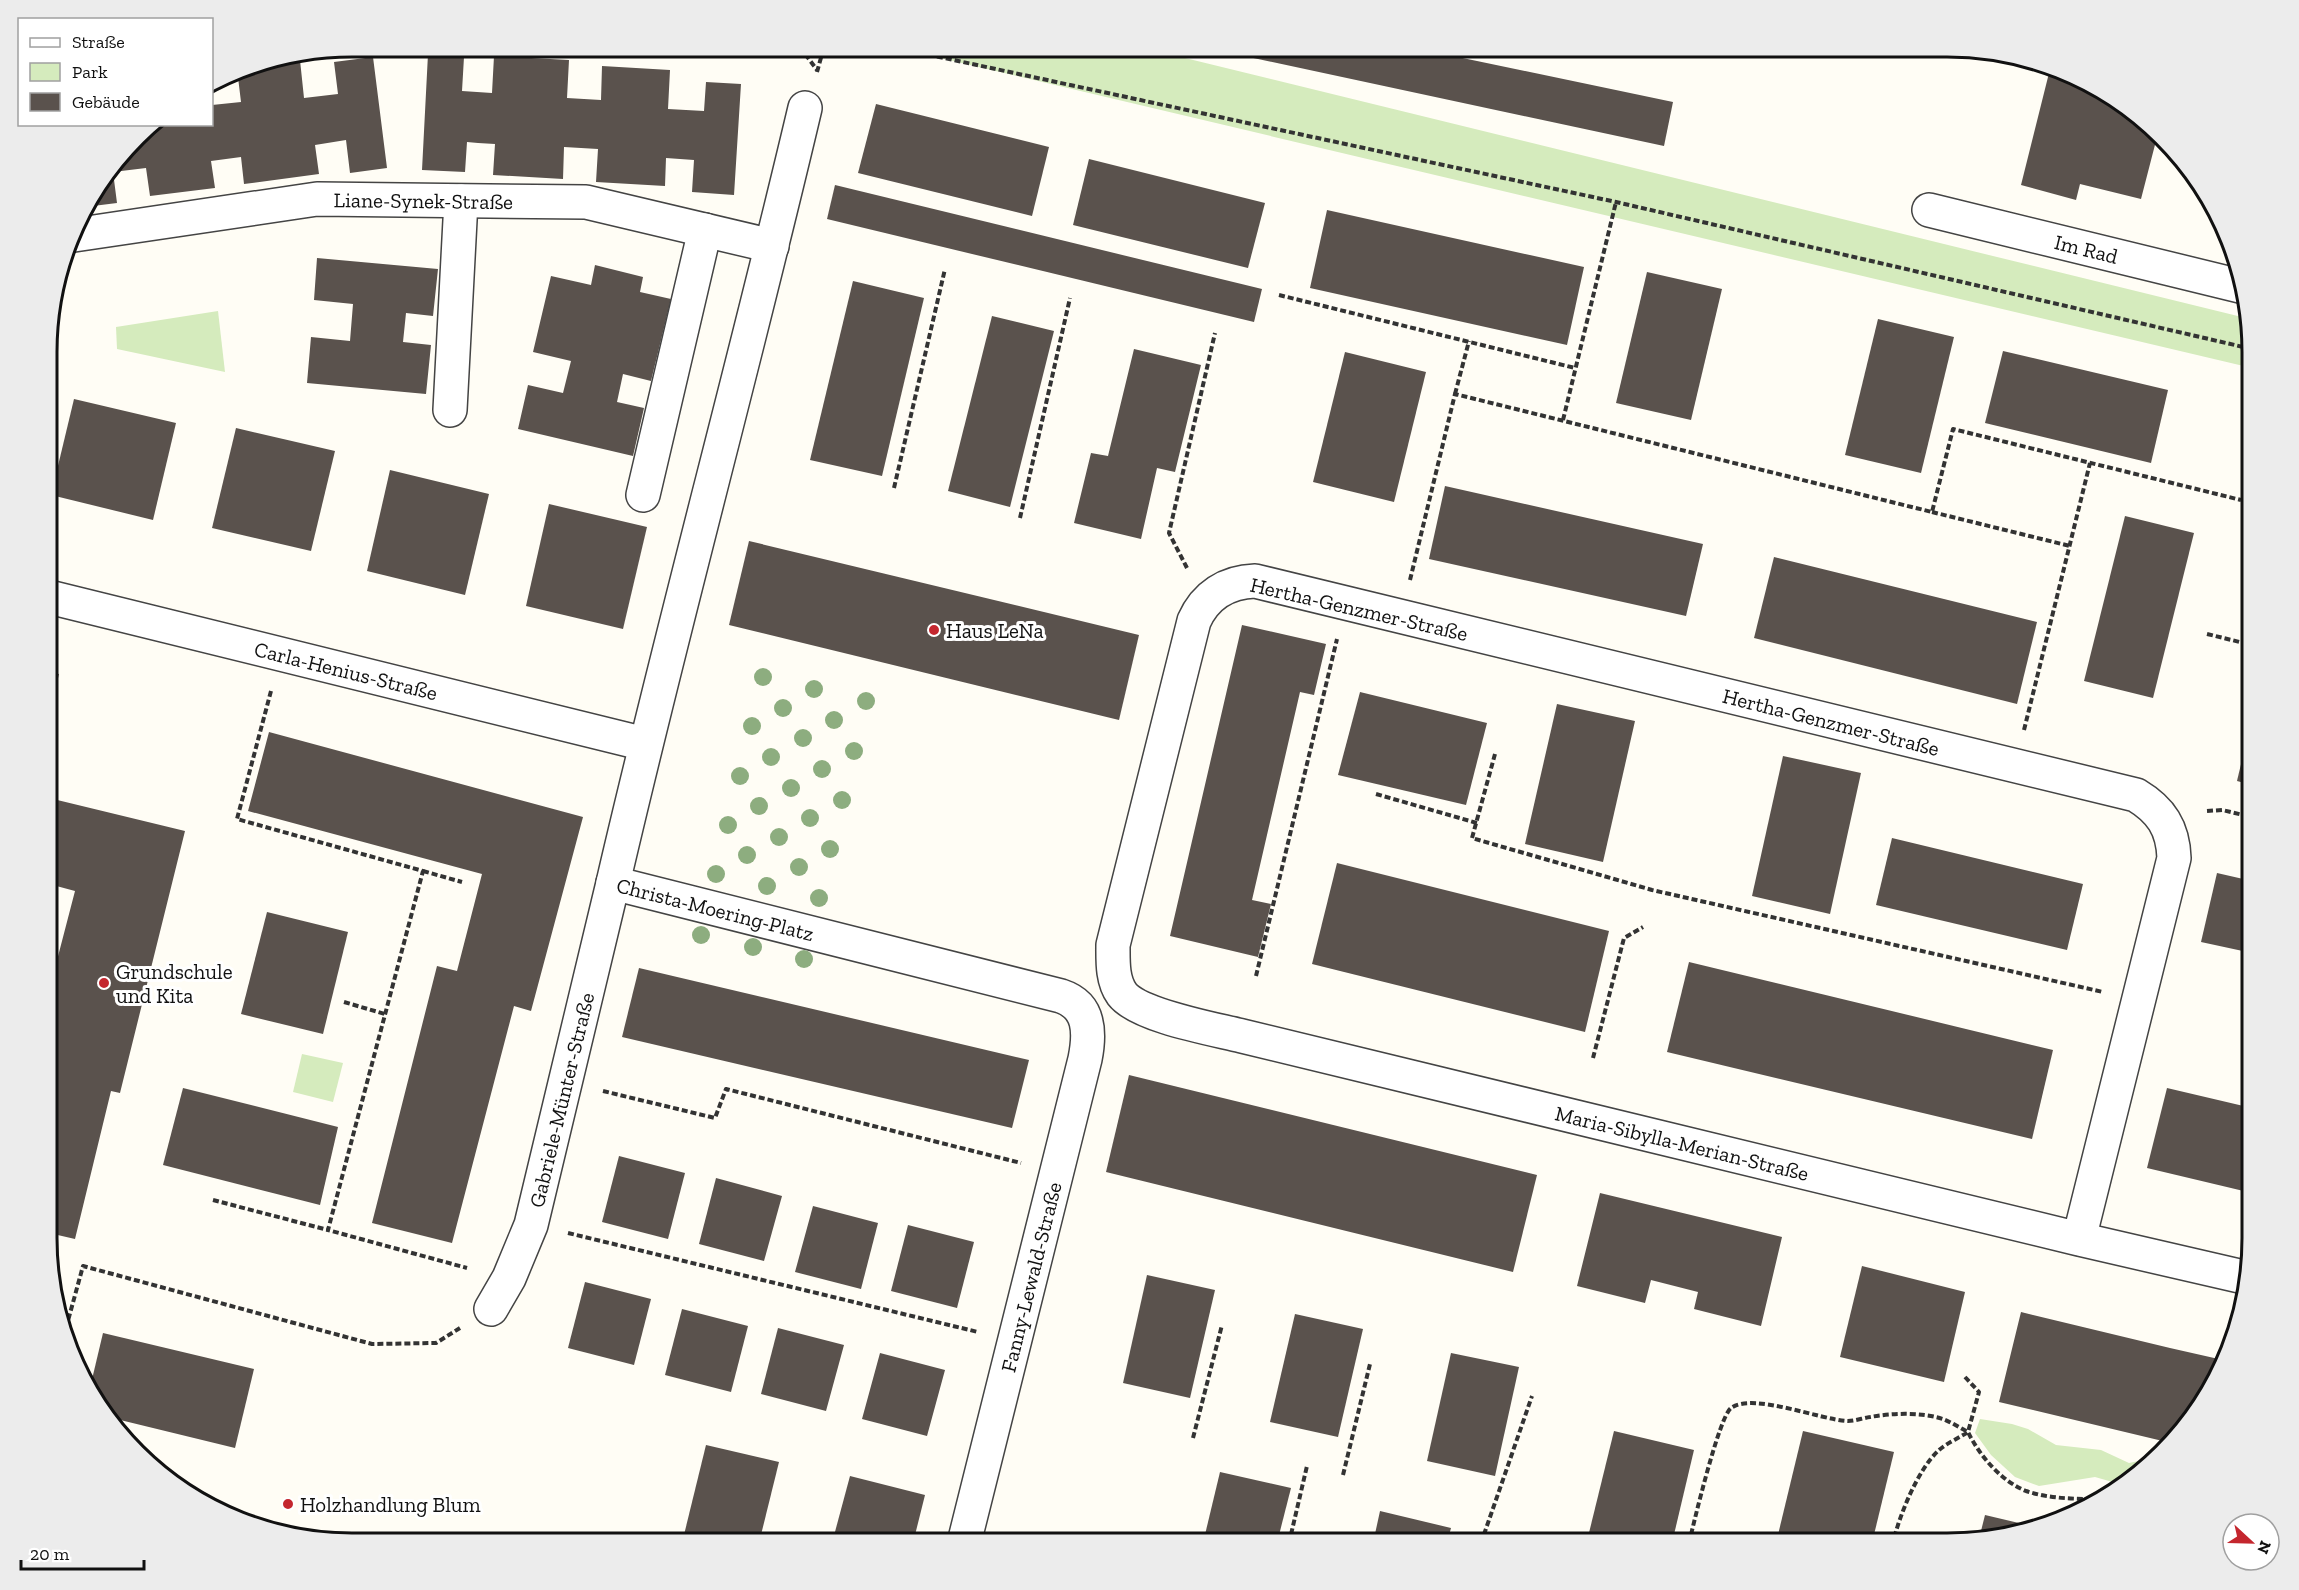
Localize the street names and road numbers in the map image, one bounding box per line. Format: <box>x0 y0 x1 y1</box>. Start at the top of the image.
street label: Liane-Synek-Straße <box>333 187 513 214</box>
street label: Im Rad <box>2052 229 2121 268</box>
street label: Hertha-Genzmer-Straße <box>1248 572 1470 646</box>
street label: Carla-Henius-Straße <box>252 636 440 705</box>
street label: Hertha-Genzmer-Straße <box>1720 683 1942 761</box>
street label: Christa-Moering-Platz <box>614 872 817 946</box>
street label: Gabriele-Münter-Straße <box>523 990 599 1210</box>
street label: Maria-Sibylla-Merian-Straße <box>1553 1100 1812 1186</box>
street label: Fanny-Lewald-Straße <box>995 1179 1067 1375</box>

